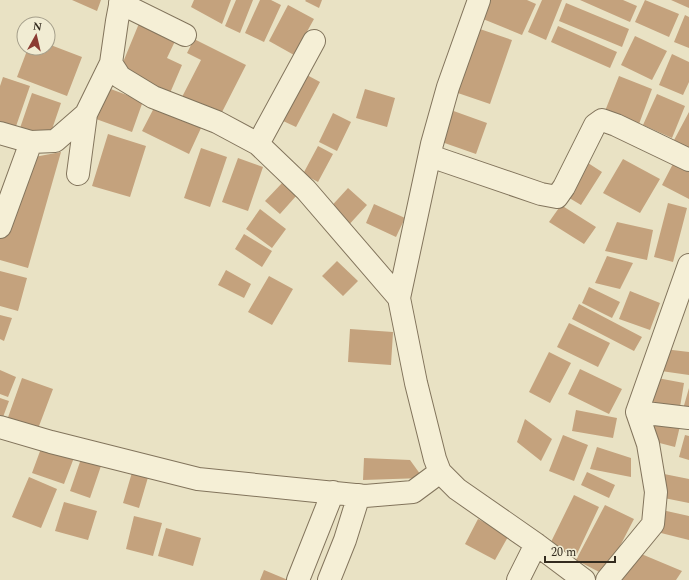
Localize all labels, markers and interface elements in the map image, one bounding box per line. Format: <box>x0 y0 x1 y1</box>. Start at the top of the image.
north arrow <box>16 16 56 56</box>
text: N <box>32 18 43 36</box>
scale bar <box>545 538 615 564</box>
text: 20 m <box>551 543 576 562</box>

